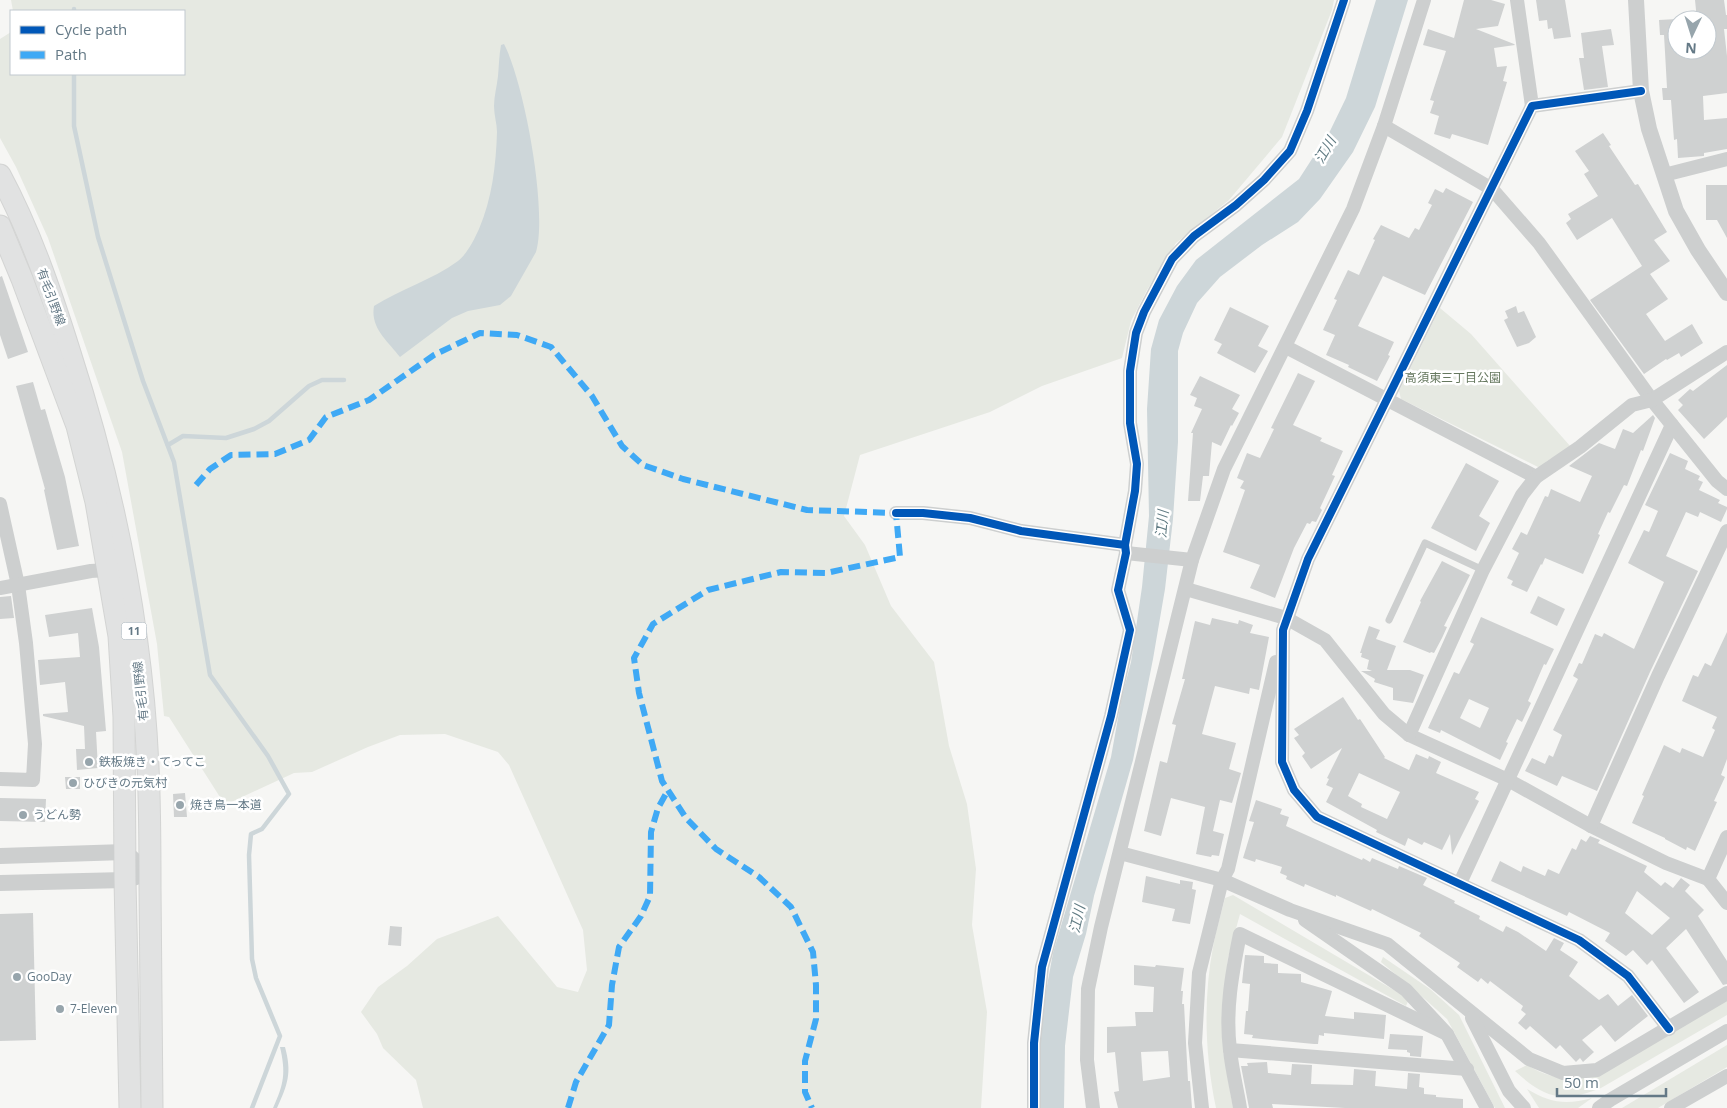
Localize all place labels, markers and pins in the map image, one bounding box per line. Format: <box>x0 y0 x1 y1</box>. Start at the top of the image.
place label: 鉄板焼き・てってこ <box>99 753 206 770</box>
marker: 鉄板焼き・てってこ <box>83 756 95 768</box>
place label: ひびきの元気村 <box>83 774 168 791</box>
marker: ひびきの元気村 <box>67 777 79 789</box>
place label: 焼き鳥一本道 <box>190 796 262 813</box>
marker: 焼き鳥一本道 <box>174 799 186 811</box>
place label: うどん勢 <box>33 806 81 823</box>
marker: うどん勢 <box>17 809 29 821</box>
place label: GooDay <box>27 968 73 985</box>
marker: GooDay <box>11 971 23 983</box>
place label: 7-Eleven <box>70 1000 117 1017</box>
marker: 7-Eleven <box>54 1003 66 1015</box>

